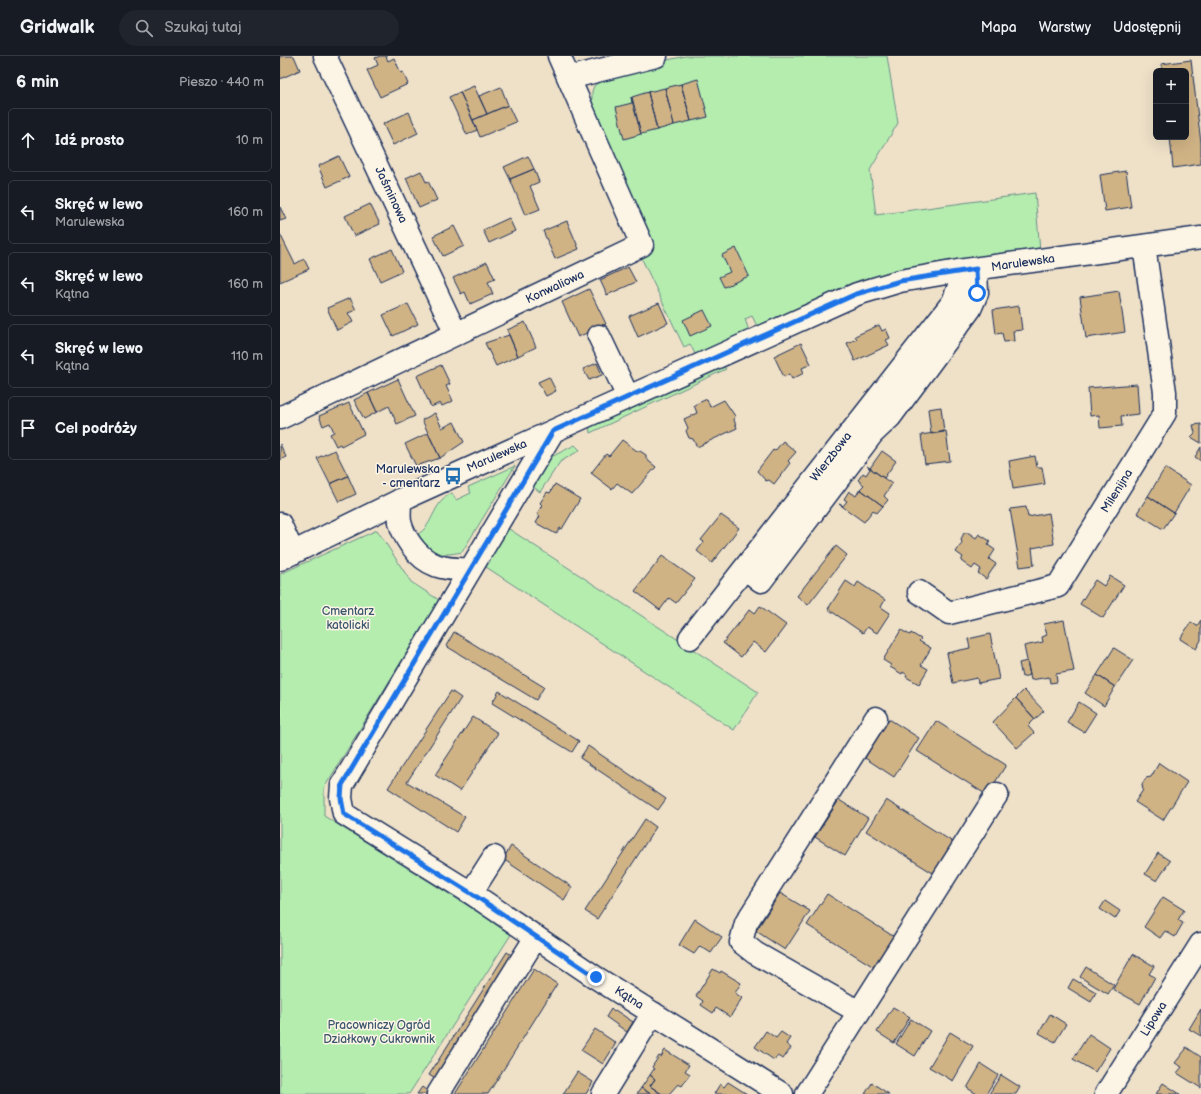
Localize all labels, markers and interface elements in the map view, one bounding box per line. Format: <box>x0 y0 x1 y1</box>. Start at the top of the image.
search box <box>119 10 399 46</box>
text: Gridwalk <box>20 16 95 39</box>
icon: search <box>133 17 155 39</box>
text: Szukaj tutaj <box>165 18 241 37</box>
text: Mapa <box>981 19 1017 36</box>
text: Warstwy <box>1039 19 1091 36</box>
text: Udostępnij <box>1113 19 1181 36</box>
map controls <box>1153 68 1189 140</box>
button: + <box>1153 68 1189 104</box>
text: 6 min <box>16 72 59 92</box>
text: Pieszo · 440 m <box>179 74 264 90</box>
button: − <box>1153 104 1189 140</box>
icon: ahead <box>17 129 39 151</box>
text: Idź prosto <box>55 131 124 150</box>
text: 10 m <box>236 132 263 148</box>
street label: Jaśminowa <box>371 164 411 226</box>
text: Skręć w lewo <box>55 195 143 214</box>
icon: left <box>17 201 39 223</box>
text: 160 m <box>228 204 263 220</box>
text: Marulewska <box>55 214 125 230</box>
street label: Marulewska <box>990 251 1056 275</box>
text: Skręć w lewo <box>55 267 143 286</box>
street label: Konwaliowa <box>523 267 587 307</box>
icon: left <box>17 273 39 295</box>
text: 160 m <box>228 276 263 292</box>
route start <box>968 284 986 302</box>
text: Kątna <box>55 286 89 302</box>
text: Skręć w lewo <box>55 339 143 358</box>
icon: left <box>17 345 39 367</box>
text: 110 m <box>231 348 263 364</box>
text: Kątna <box>55 358 89 374</box>
icon: arrive <box>17 417 39 439</box>
text: Cel podróży <box>55 419 137 438</box>
street label: Wierzbowa <box>807 429 855 485</box>
street label: Marulewska <box>465 436 530 476</box>
place label: Marulewska - cmentarz <box>376 462 440 491</box>
bus stop icon: Marulewska - cmentarz <box>443 466 463 486</box>
street label: Milenijna <box>1098 466 1136 516</box>
park label: Cmentarz katolicki <box>322 604 375 633</box>
route end <box>587 968 605 986</box>
street label: Kątna <box>612 983 647 1013</box>
street label: Lipowa <box>1138 999 1171 1039</box>
park label: Pracowniczy Ogród Działkowy Cukrownik <box>323 1018 435 1047</box>

